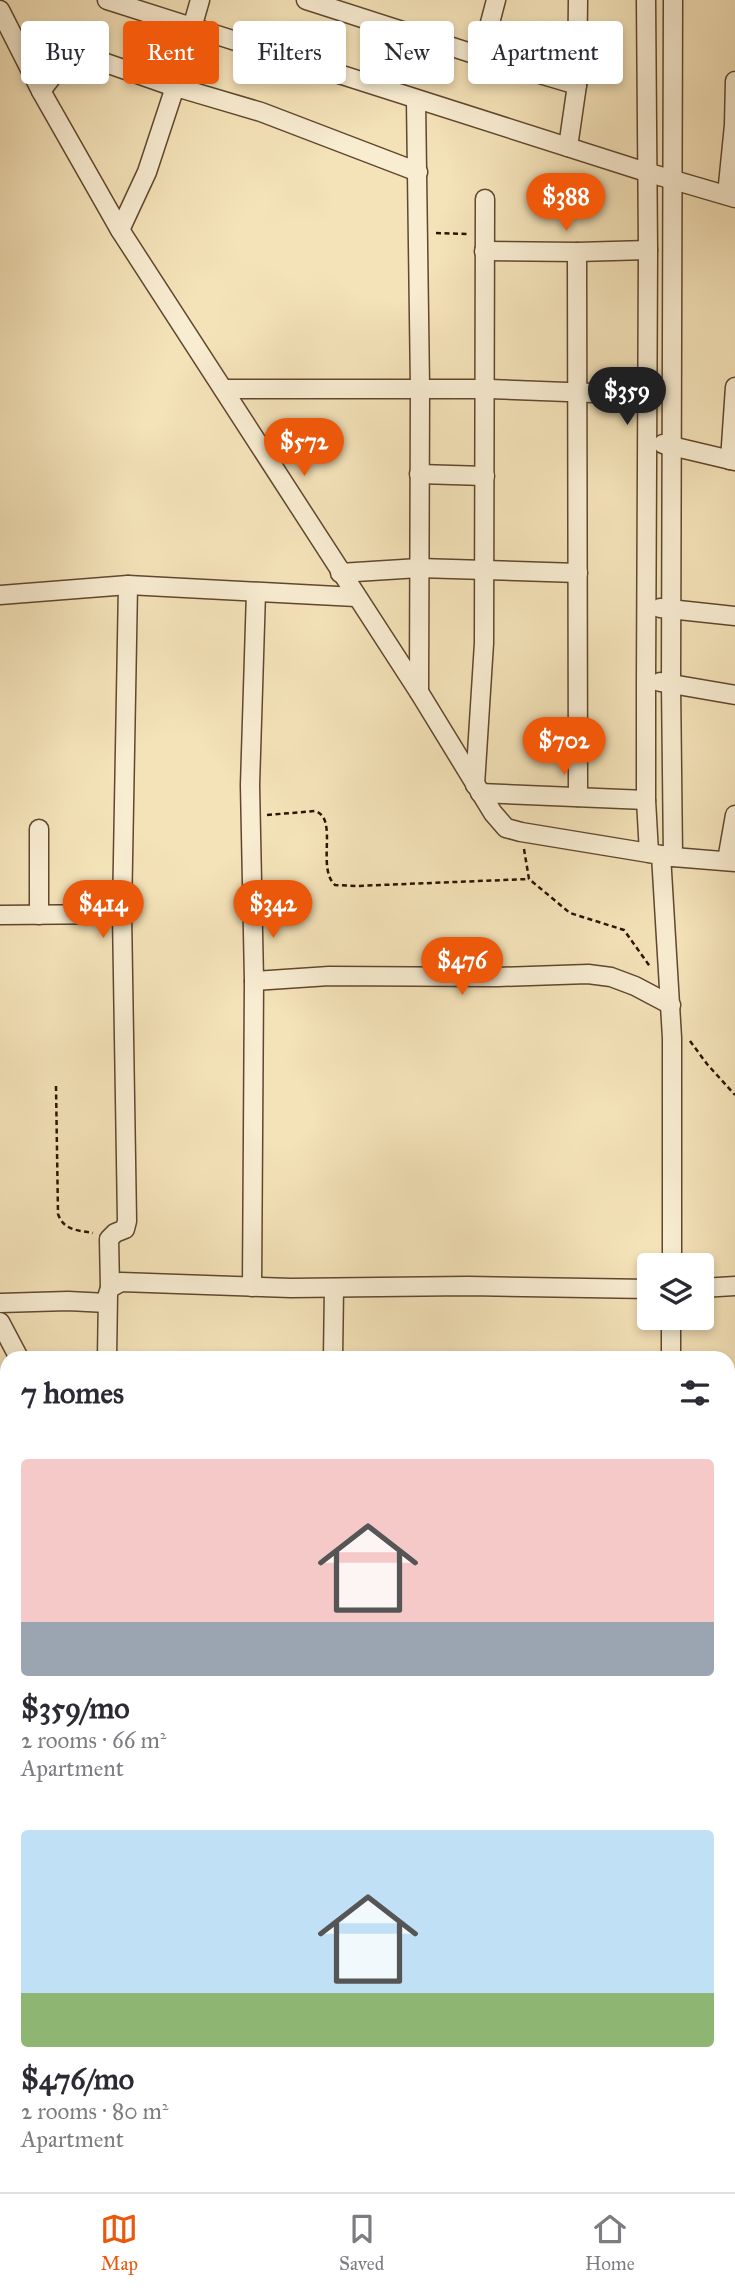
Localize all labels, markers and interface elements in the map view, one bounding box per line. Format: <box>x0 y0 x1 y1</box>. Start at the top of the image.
chip: Buy <box>21 21 109 84</box>
chip: Rent <box>123 21 219 84</box>
chip: Filters <box>233 21 346 84</box>
chip: New <box>360 21 454 84</box>
chip: Apartment <box>468 21 623 84</box>
pin: $388 <box>525 174 607 233</box>
text: $388 <box>542 182 590 210</box>
pin: $359 <box>586 368 668 427</box>
text: $359 <box>604 376 650 404</box>
pin: $572 <box>263 419 345 478</box>
text: $572 <box>280 427 328 455</box>
pin: $702 <box>523 718 605 777</box>
text: $702 <box>539 726 589 754</box>
pin: $414 <box>62 880 144 940</box>
pin: $342 <box>232 880 314 940</box>
text: $414 <box>79 889 127 917</box>
text: $342 <box>249 889 297 917</box>
pin: $476 <box>421 937 503 997</box>
text: $476 <box>437 946 487 974</box>
map controls <box>637 1253 714 1330</box>
button: layers <box>637 1253 714 1330</box>
icon: filters <box>676 1374 714 1412</box>
text: 7 homes <box>21 1375 124 1411</box>
icon: home <box>305 1505 431 1631</box>
text: $359/mo <box>21 1690 130 1726</box>
text: 2 rooms · 66 m² <box>21 1726 166 1754</box>
text: Apartment <box>21 1754 124 1782</box>
icon: home <box>305 1876 431 2002</box>
text: $476/mo <box>21 2061 134 2097</box>
text: 2 rooms · 80 m² <box>21 2097 168 2125</box>
text: Apartment <box>21 2125 124 2153</box>
tab: Map <box>100 2210 138 2275</box>
tab: Saved <box>339 2210 384 2275</box>
tab: Home <box>585 2210 635 2275</box>

